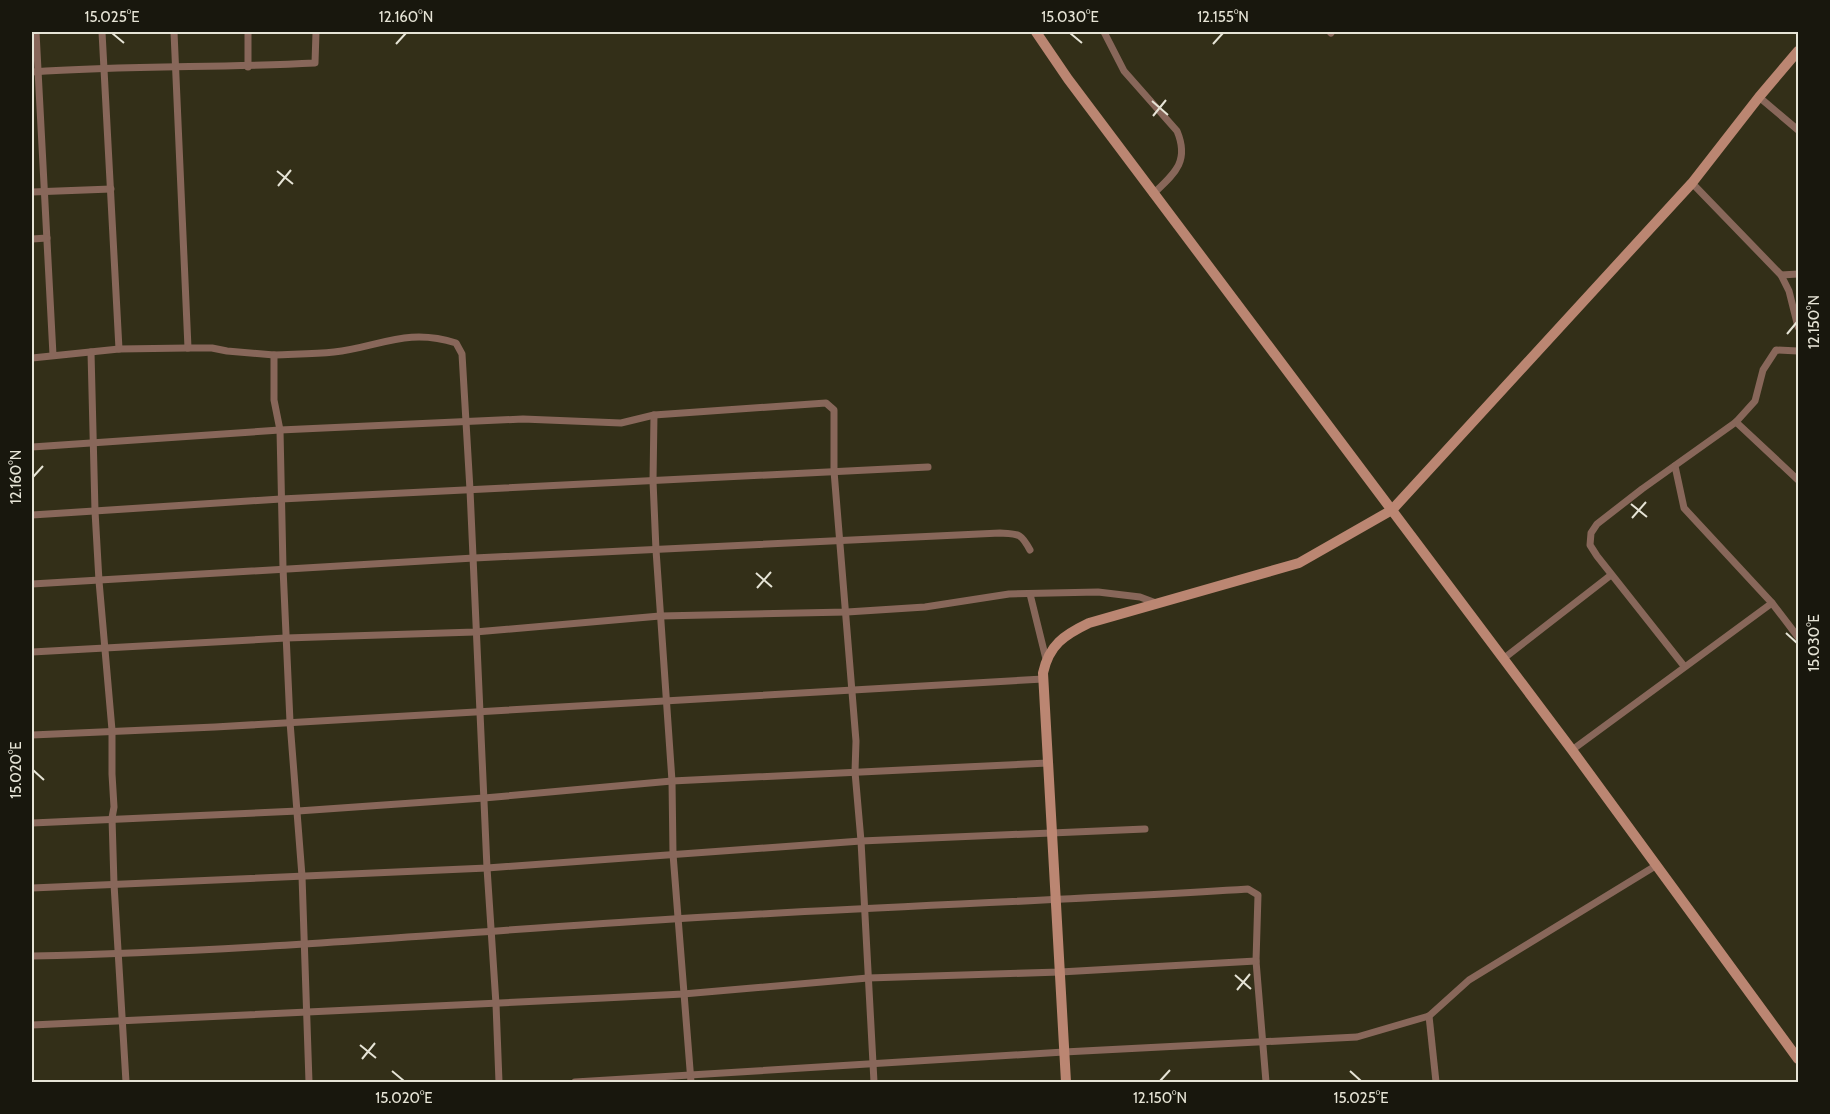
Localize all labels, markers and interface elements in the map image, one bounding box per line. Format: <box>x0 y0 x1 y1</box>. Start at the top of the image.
text: 15.025°E <box>85 8 140 26</box>
text: 12.160°N <box>379 8 433 26</box>
text: 15.030°E <box>1041 8 1099 26</box>
text: 12.155°N <box>1197 8 1249 26</box>
text: 12.150°N <box>1805 295 1823 349</box>
text: 12.160°N <box>7 450 25 504</box>
text: 15.030°E <box>1805 614 1823 672</box>
text: 15.020°E <box>7 741 25 799</box>
text: 15.020°E <box>375 1089 433 1107</box>
text: 12.150°N <box>1133 1089 1187 1107</box>
text: 15.025°E <box>1334 1089 1389 1107</box>

